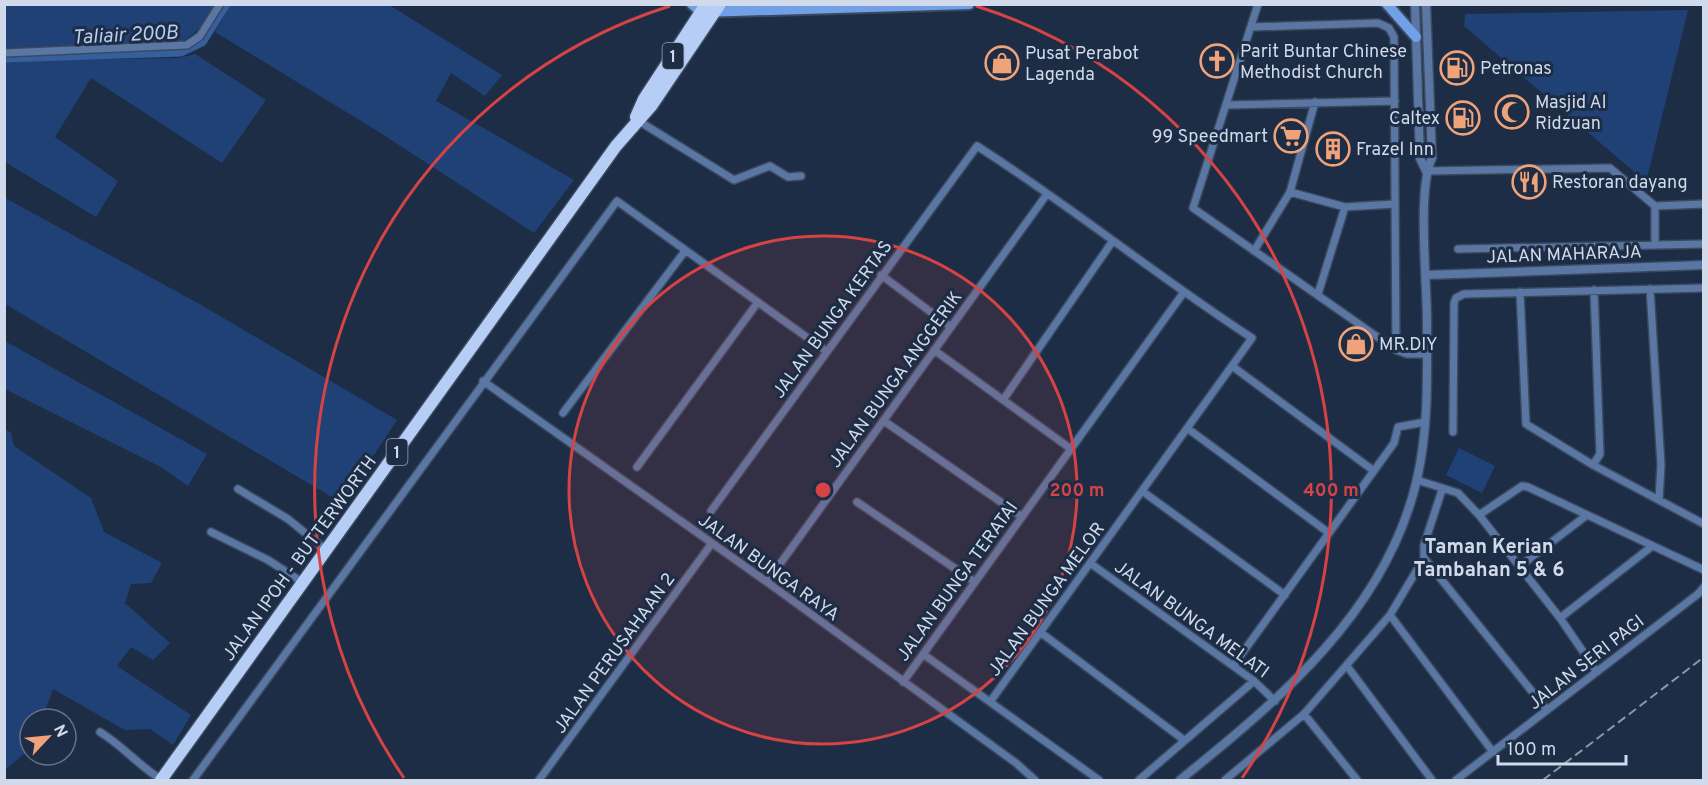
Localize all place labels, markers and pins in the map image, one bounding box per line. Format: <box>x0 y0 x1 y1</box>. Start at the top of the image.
place label: Parit Buntar Chinese Methodist Church <box>1240 41 1407 85</box>
place label: Pusat Perabot Lagenda <box>1025 43 1139 87</box>
church icon: Parit Buntar Chinese Methodist Church <box>1199 43 1235 79</box>
shop icon: Pusat Perabot Lagenda <box>984 45 1020 81</box>
fuel station icon: Petronas <box>1439 50 1475 86</box>
place label: Petronas <box>1480 58 1552 81</box>
place label: Masjid Al Ridzuan <box>1535 92 1607 136</box>
mosque icon: Masjid Al Ridzuan <box>1494 94 1530 130</box>
fuel station icon: Caltex <box>1445 100 1481 136</box>
place label: Caltex <box>1389 108 1440 131</box>
supermarket icon: 99 Speedmart <box>1273 118 1309 154</box>
place label: 99 Speedmart <box>1152 126 1268 149</box>
building icon: Frazel Inn <box>1315 131 1351 167</box>
place label: Frazel Inn <box>1356 139 1434 162</box>
restaurant icon: Restoran dayang <box>1511 164 1547 200</box>
place label: Restoran dayang <box>1552 172 1688 195</box>
shop icon: MR.DIY <box>1338 326 1374 362</box>
place label: MR.DIY <box>1379 334 1438 357</box>
centre of rings <box>813 480 833 500</box>

